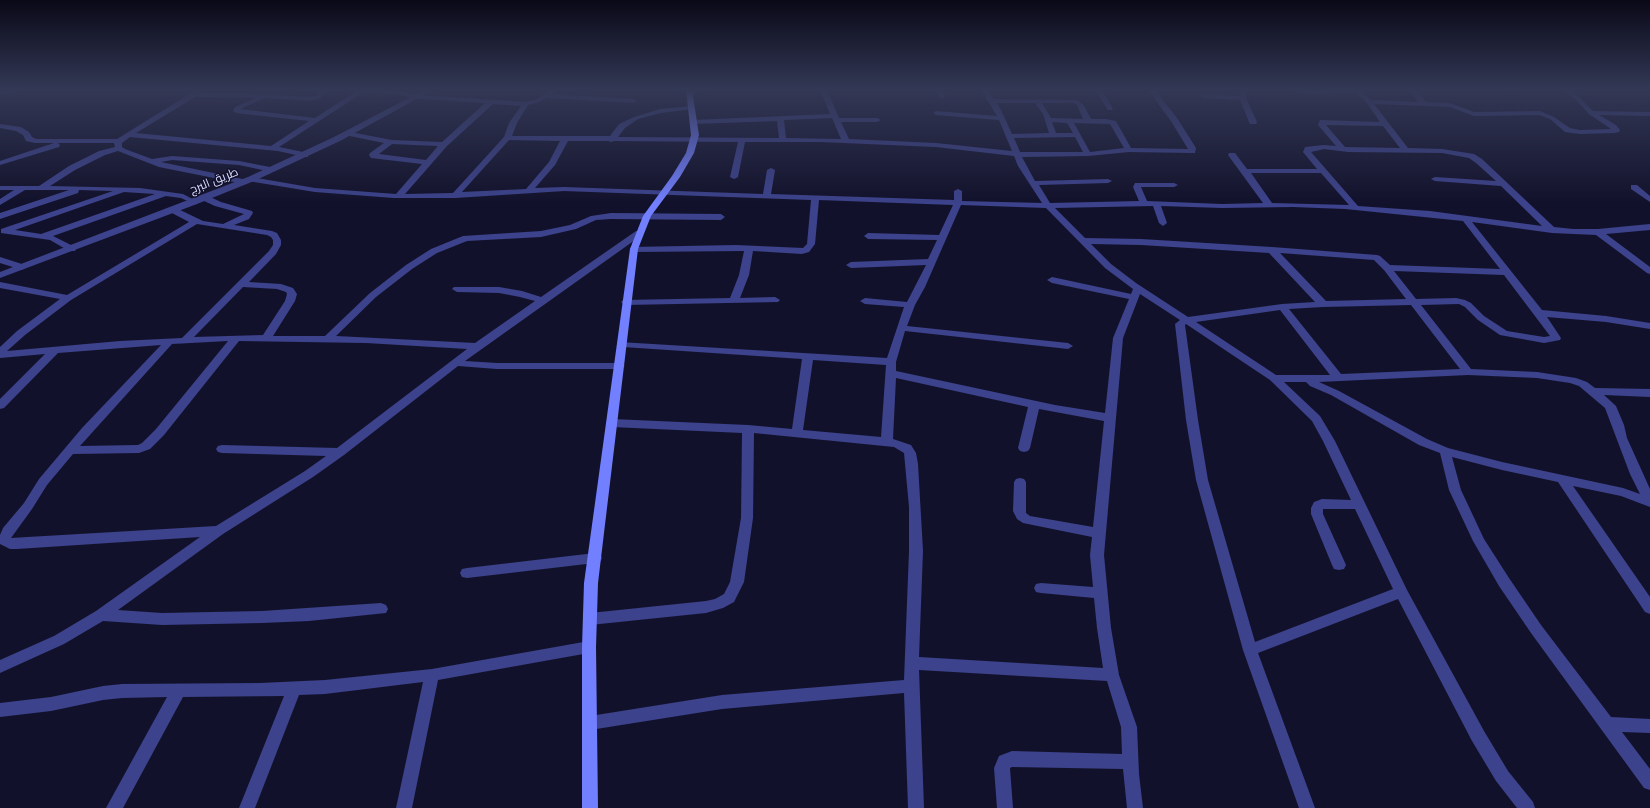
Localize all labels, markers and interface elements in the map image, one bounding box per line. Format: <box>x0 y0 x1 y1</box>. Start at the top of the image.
street label: طريق البرج <box>188 165 240 197</box>

